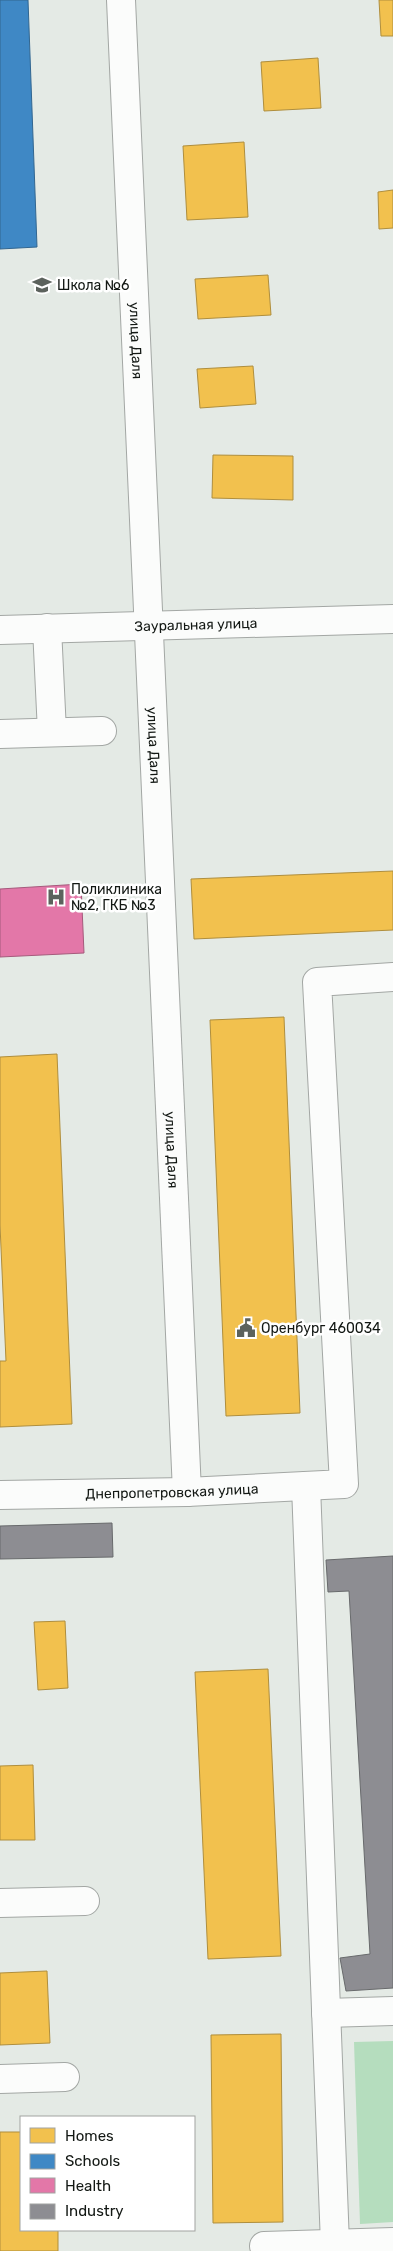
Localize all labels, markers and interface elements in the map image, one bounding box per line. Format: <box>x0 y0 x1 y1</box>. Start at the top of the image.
school or university icon: Школа №6 <box>31 274 53 296</box>
place label: Школа №6 <box>57 277 129 294</box>
street label: улица Даля <box>126 302 146 380</box>
street label: Зауральная улица <box>134 614 258 635</box>
street label: улица Даля <box>144 706 164 784</box>
place label: Поликлиника №2, ГКБ №3 <box>71 881 162 914</box>
hospital icon: Поликлиника №2, ГКБ №3 <box>45 886 67 908</box>
street label: улица Даля <box>162 1111 182 1189</box>
public building icon: Оренбург 460034 <box>235 1317 257 1339</box>
place label: Оренбург 460034 <box>261 1320 381 1337</box>
street label: Днепропетровская улица <box>85 1480 259 1502</box>
legend <box>20 2116 195 2231</box>
text: Homes <box>65 2127 114 2145</box>
text: Schools <box>65 2152 121 2170</box>
text: Health <box>65 2177 111 2195</box>
text: Industry <box>65 2202 124 2220</box>

